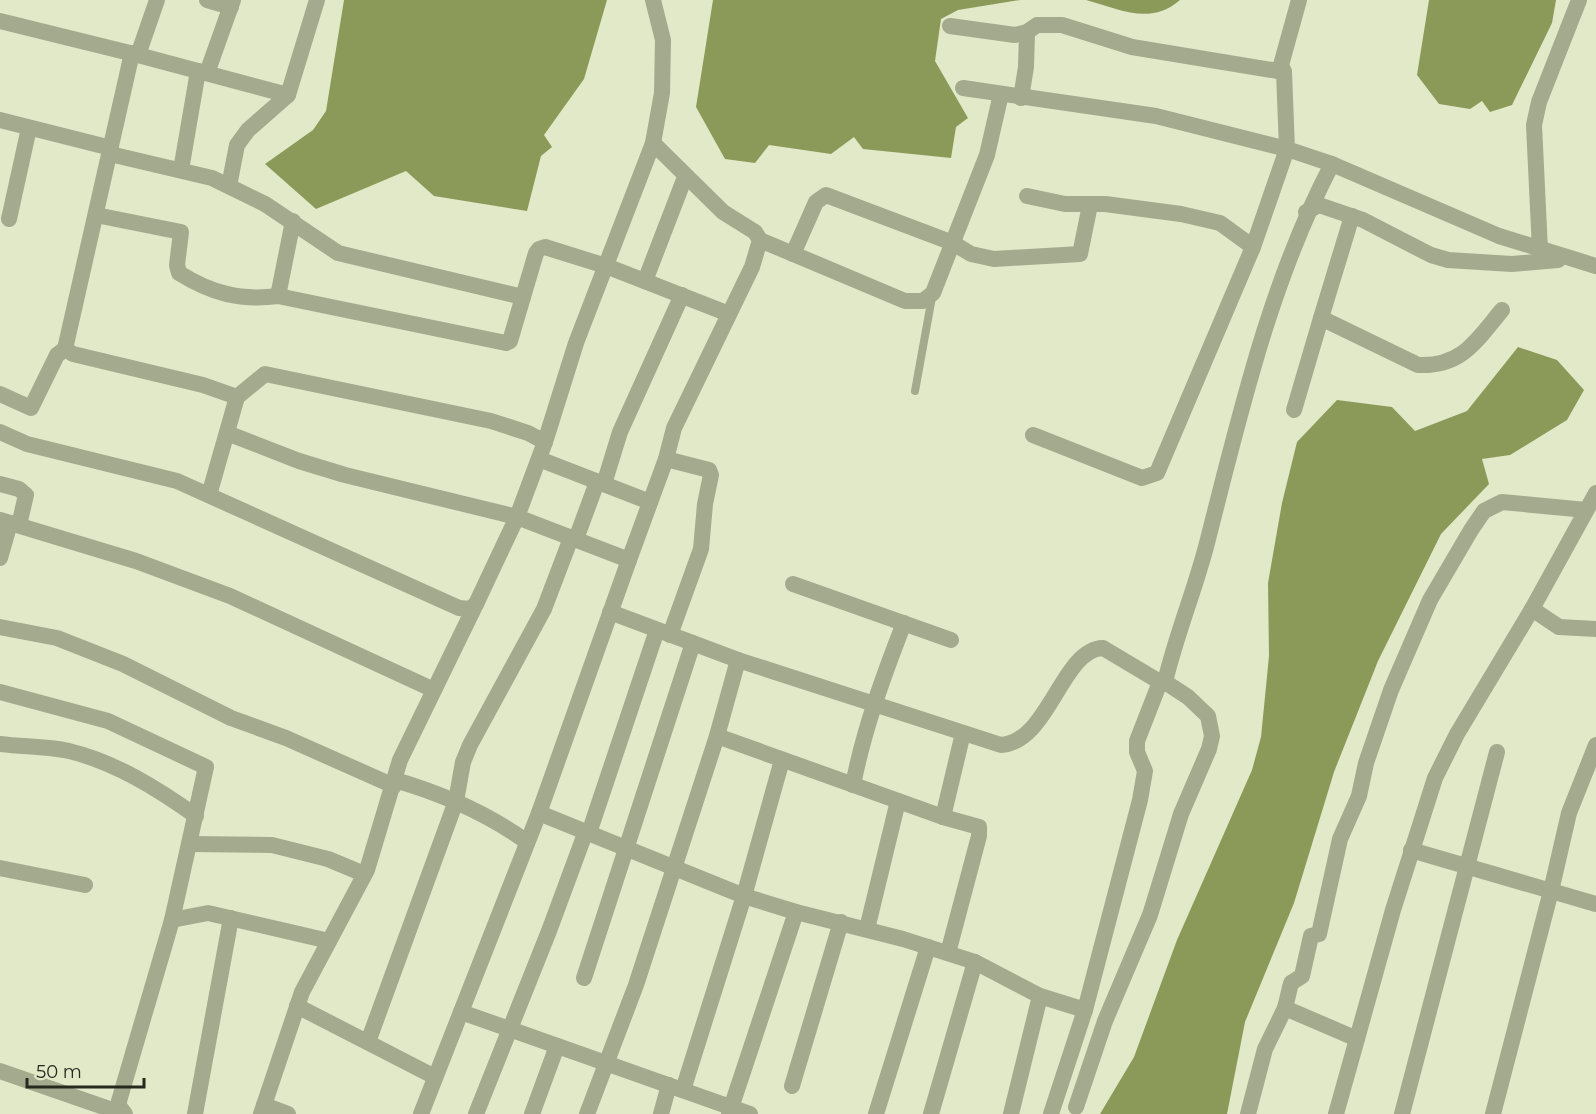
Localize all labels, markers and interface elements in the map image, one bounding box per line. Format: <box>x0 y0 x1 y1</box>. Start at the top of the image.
scale bar <box>27 1051 144 1089</box>
text: 50 m <box>36 1061 82 1083</box>

